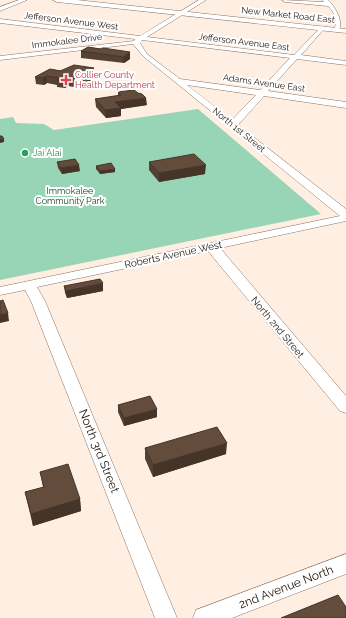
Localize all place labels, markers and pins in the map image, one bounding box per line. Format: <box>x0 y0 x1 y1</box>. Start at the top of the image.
place label: Collier County Health Department <box>75 70 155 90</box>
marker: Collier County Health Department <box>60 74 72 86</box>
marker: Jai Alai <box>20 148 30 158</box>
place label: Jai Alai <box>33 148 62 158</box>

